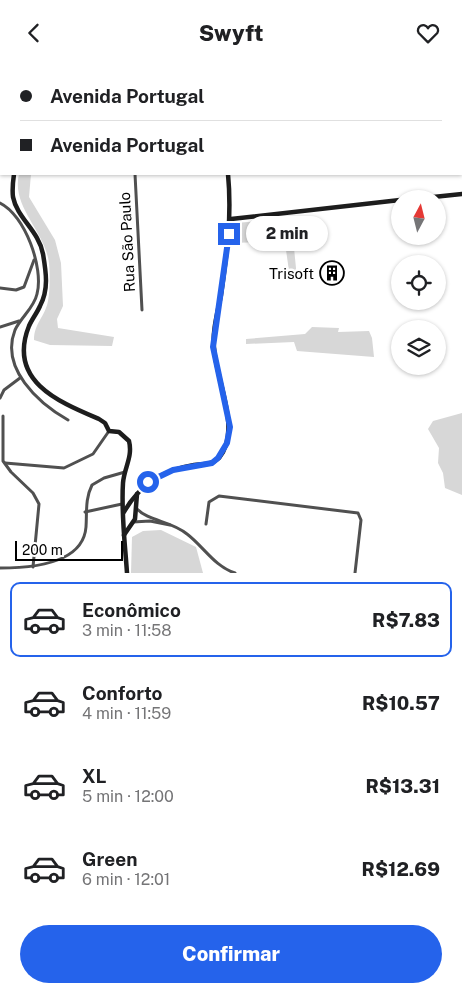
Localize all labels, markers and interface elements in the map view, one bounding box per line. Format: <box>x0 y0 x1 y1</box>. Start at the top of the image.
icon: back <box>20 19 48 47</box>
icon: heart <box>414 19 442 47</box>
text: Swyft <box>199 20 263 46</box>
text: Avenida Portugal <box>50 85 204 107</box>
text: Avenida Portugal <box>50 134 204 156</box>
north arrow <box>391 190 446 245</box>
map controls <box>391 190 446 375</box>
street label: Rua São Paulo <box>116 192 138 292</box>
callout: 2 min <box>246 217 329 251</box>
route end <box>218 223 240 245</box>
text: 2 min <box>266 224 308 243</box>
button: locate <box>391 255 446 310</box>
building icon: Trisoft <box>319 260 345 286</box>
place label: Trisoft <box>269 265 314 282</box>
button: layers <box>391 320 446 375</box>
route start <box>137 471 159 493</box>
scale bar <box>15 538 122 561</box>
text: 200 m <box>22 542 63 558</box>
icon: car <box>22 597 67 642</box>
text: Econômico <box>82 599 181 621</box>
text: R$7.83 <box>372 609 440 631</box>
text: 3 min · 11:58 <box>82 621 172 640</box>
icon: car <box>22 680 67 725</box>
text: Conforto <box>82 682 162 704</box>
text: R$10.57 <box>362 692 440 714</box>
text: 4 min · 11:59 <box>82 704 171 723</box>
icon: car <box>22 763 67 808</box>
text: XL <box>82 765 107 787</box>
text: R$13.31 <box>365 775 440 797</box>
text: 5 min · 12:00 <box>82 787 174 806</box>
icon: car <box>22 846 67 891</box>
text: Green <box>82 848 137 870</box>
text: R$12.69 <box>362 858 440 880</box>
text: 6 min · 12:01 <box>82 870 170 889</box>
button: Confirmar <box>20 925 442 983</box>

